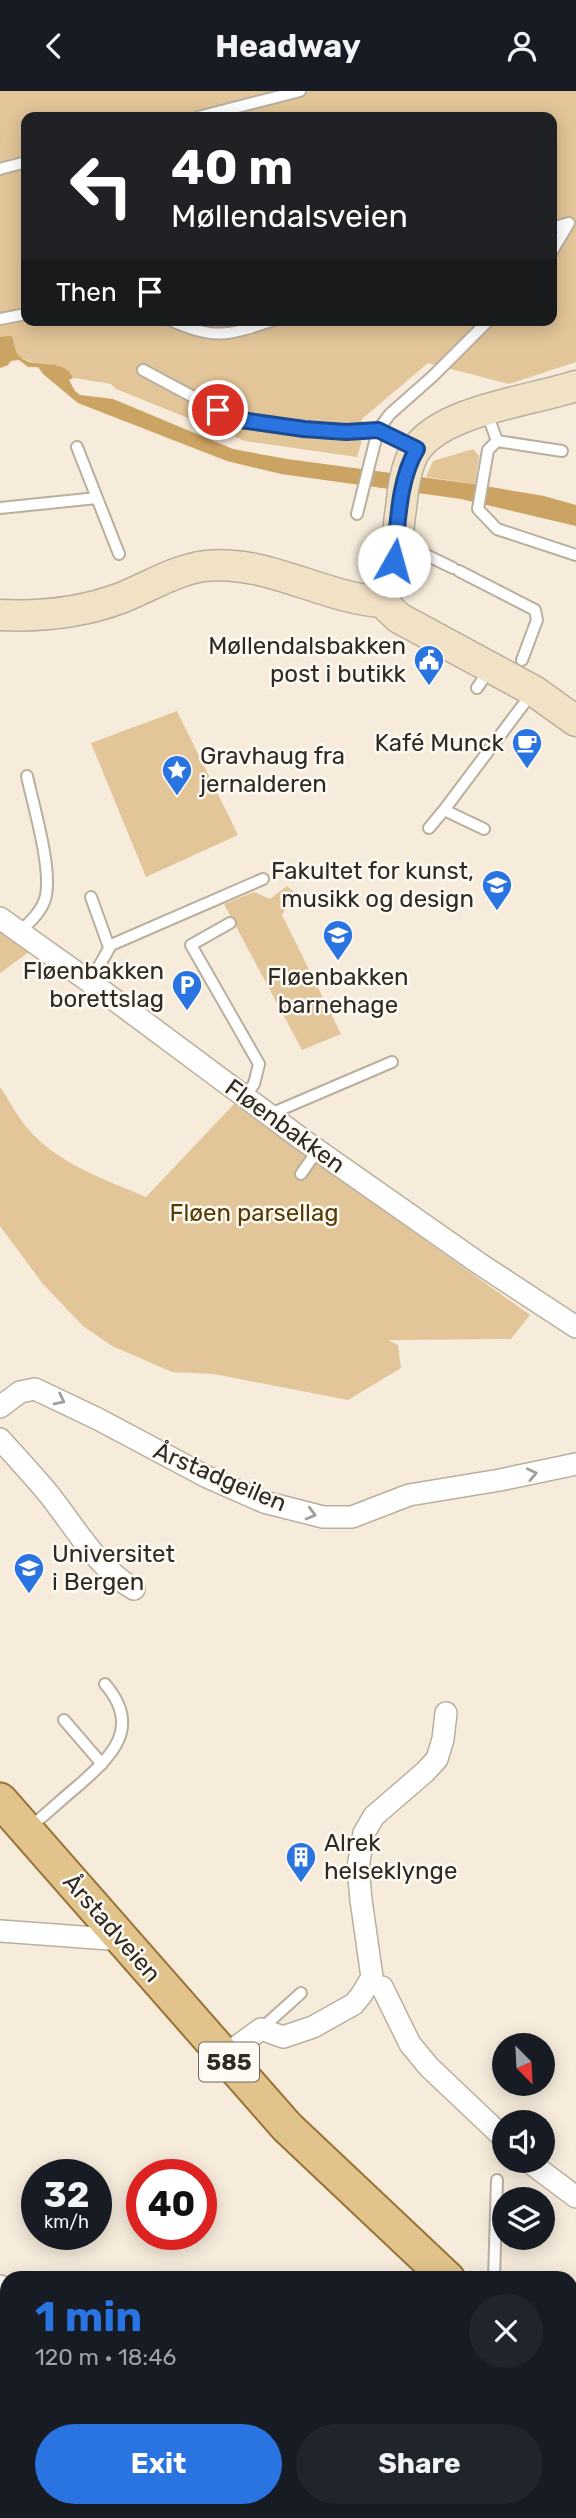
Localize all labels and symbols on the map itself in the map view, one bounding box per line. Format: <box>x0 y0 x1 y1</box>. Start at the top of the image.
pin <box>188 380 248 440</box>
position arrow <box>357 524 431 598</box>
place label: Møllendalsbakken post i butikk <box>208 632 407 688</box>
public building icon: Møllendalsbakken post i butikk <box>412 643 446 687</box>
cafe icon: Kafé Munck <box>510 726 544 770</box>
place label: Kafé Munck <box>375 729 505 757</box>
place label: Gravhaug fra jernalderen <box>199 742 345 798</box>
place icon: Gravhaug fra jernalderen <box>160 753 194 797</box>
place label: Fakultet for kunst, musikk og design <box>271 857 474 913</box>
school or university icon: Fakultet for kunst, musikk og design <box>480 868 514 912</box>
school or university icon: Fløenbakken barnehage <box>321 918 355 962</box>
place label: Fløenbakken borettslag <box>23 957 164 1013</box>
place label: Fløenbakken barnehage <box>267 963 409 1019</box>
parking icon: Fløenbakken borettslag <box>170 968 204 1012</box>
street label: Fløenbakken <box>220 1073 350 1179</box>
park label: Fløen parsellag <box>169 1199 339 1227</box>
one-way arrow <box>53 1391 65 1405</box>
street label: Årstadgeilen <box>149 1436 291 1518</box>
one-way arrow <box>526 1467 538 1482</box>
one-way arrow <box>305 1506 317 1520</box>
place label: Universitet i Bergen <box>52 1540 175 1596</box>
school or university icon: Universitet i Bergen <box>12 1551 46 1595</box>
place label: Alrek helseklynge <box>324 1829 457 1885</box>
building icon: Alrek helseklynge <box>284 1840 318 1884</box>
street label: Årstadveien <box>57 1868 167 1988</box>
north arrow <box>492 2033 555 2097</box>
road number: 585 <box>199 2043 259 2081</box>
speed limit sign: 40 <box>126 2159 217 2250</box>

